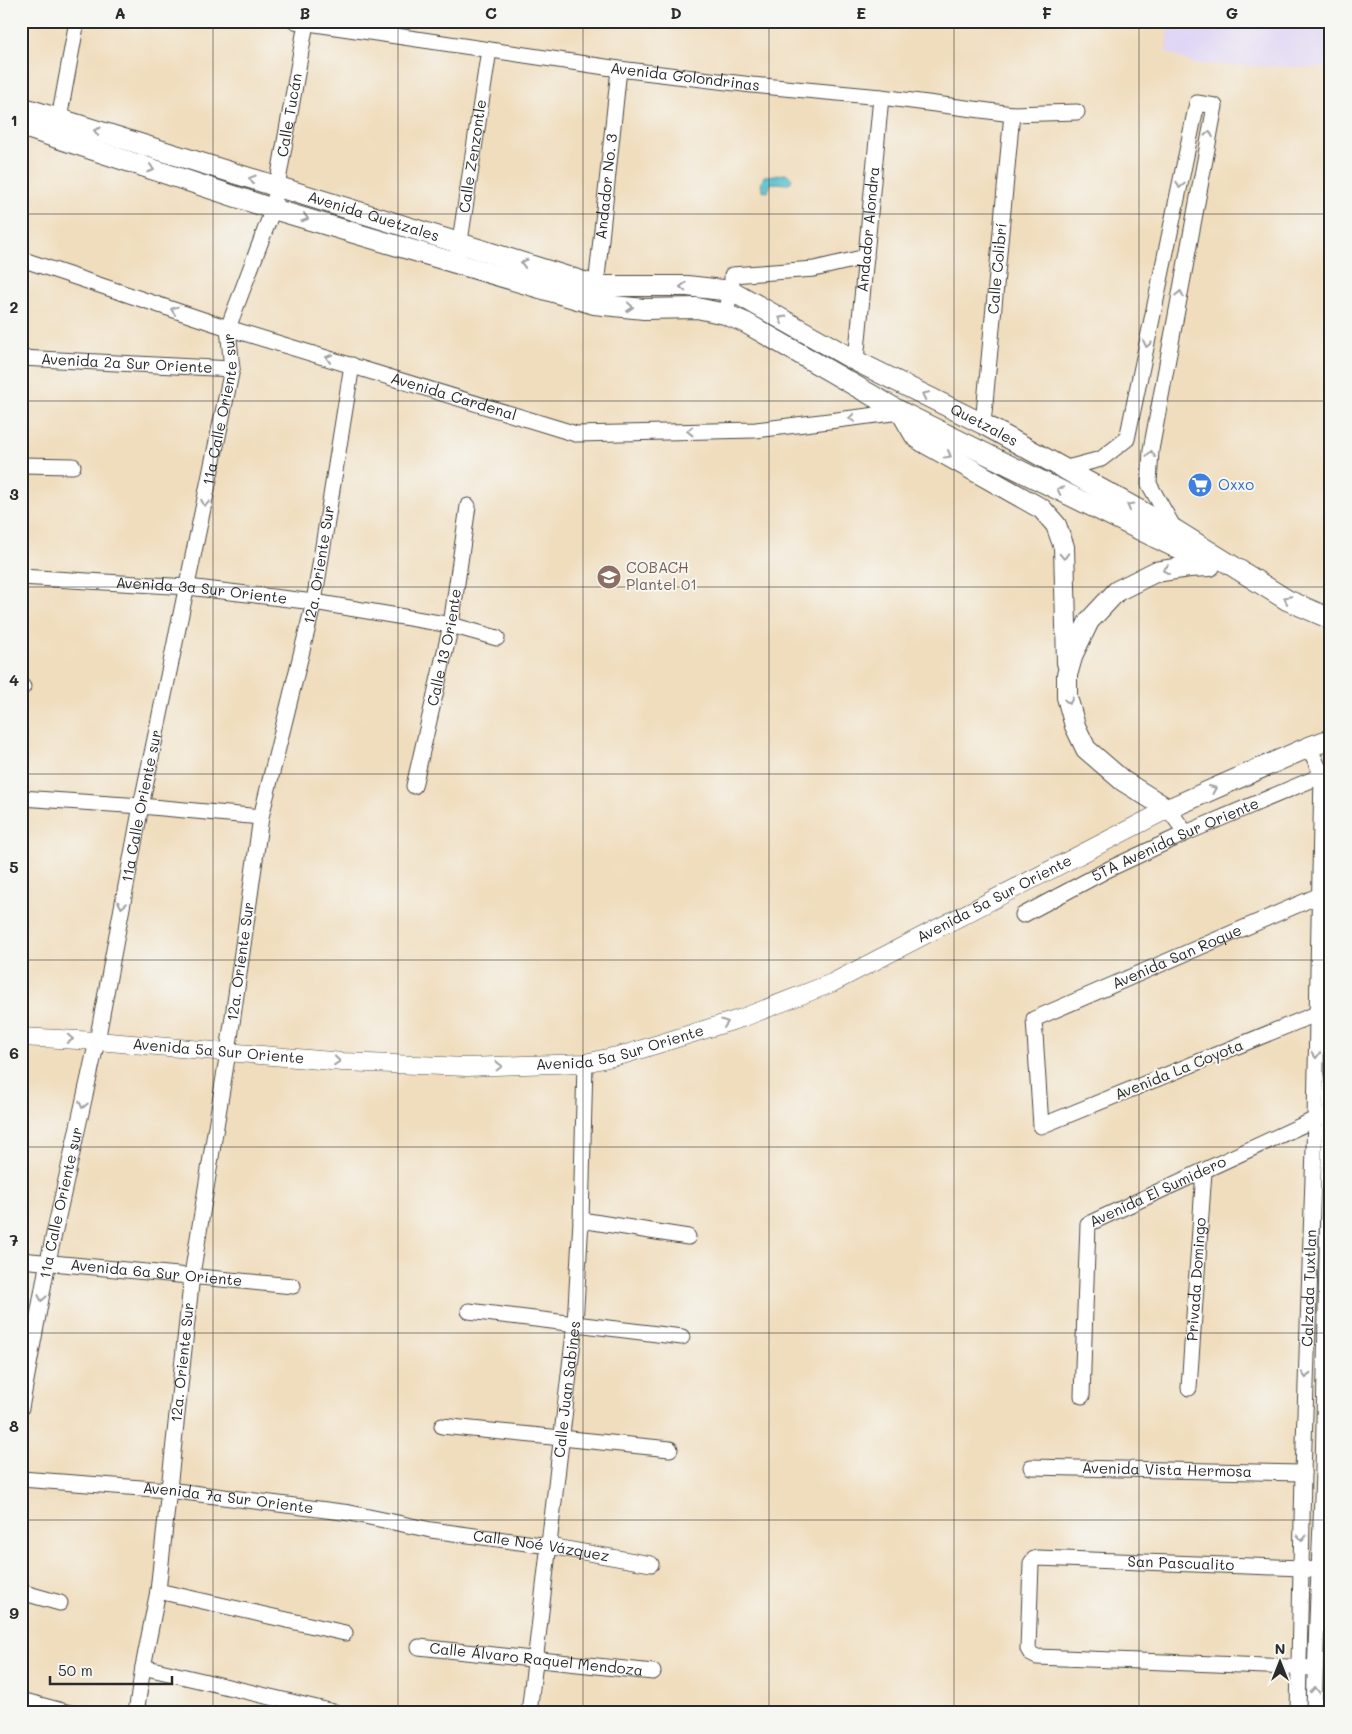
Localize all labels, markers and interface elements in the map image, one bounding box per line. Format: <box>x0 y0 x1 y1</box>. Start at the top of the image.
text: A <box>114 2 126 23</box>
text: B <box>300 2 310 23</box>
text: C <box>485 2 497 23</box>
text: D <box>670 2 682 23</box>
text: E <box>856 2 866 23</box>
text: F <box>1042 2 1052 23</box>
text: G <box>1226 2 1238 23</box>
street label: Avenida Golondrinas <box>609 57 761 95</box>
street label: Calle Tucán <box>271 72 306 159</box>
street label: Calle Zenzontle <box>453 98 490 214</box>
text: 1 <box>10 109 18 130</box>
one-way arrow <box>93 126 102 136</box>
one-way arrow <box>1204 130 1214 138</box>
street label: Andador No. 3 <box>590 132 621 240</box>
one-way arrow <box>146 163 154 173</box>
street label: Andador Alondra <box>852 166 883 293</box>
one-way arrow <box>248 174 257 184</box>
one-way arrow <box>1175 180 1186 189</box>
street label: Avenida Quetzales <box>305 186 442 245</box>
one-way arrow <box>301 213 309 223</box>
street label: Calle Colibrí <box>982 222 1011 315</box>
one-way arrow <box>521 259 529 269</box>
one-way arrow <box>679 281 687 292</box>
one-way arrow <box>1174 289 1184 298</box>
text: 2 <box>10 296 19 317</box>
one-way arrow <box>627 302 635 313</box>
one-way arrow <box>171 305 179 315</box>
one-way arrow <box>779 315 788 325</box>
street label: 11a Calle Oriente sur <box>197 332 241 487</box>
one-way arrow <box>1142 339 1153 348</box>
street label: Avenida 2a Sur Oriente <box>41 348 213 377</box>
one-way arrow <box>326 354 334 364</box>
street label: Avenida Cardenal <box>388 367 519 424</box>
one-way arrow <box>921 391 930 402</box>
street label: Quetzales <box>947 398 1022 450</box>
one-way arrow <box>848 412 856 423</box>
one-way arrow <box>686 426 694 436</box>
one-way arrow <box>942 449 951 459</box>
one-way arrow <box>1145 449 1156 457</box>
supermarket icon: Oxxo <box>1187 472 1213 498</box>
place label: Oxxo <box>1218 474 1254 494</box>
text: 3 <box>9 483 19 504</box>
one-way arrow <box>1056 486 1065 496</box>
one-way arrow <box>200 498 211 507</box>
one-way arrow <box>1126 502 1135 512</box>
street label: 12a. Oriente Sur <box>298 504 338 626</box>
one-way arrow <box>1059 552 1069 560</box>
place label: COBACH Plantel 01 <box>626 557 697 594</box>
school or university icon: COBACH Plantel 01 <box>596 564 622 590</box>
one-way arrow <box>1162 564 1170 575</box>
street label: Avenida 3a Sur Oriente <box>115 572 288 608</box>
street label: Calle 13 Oriente <box>422 587 465 708</box>
one-way arrow <box>1283 595 1292 605</box>
text: 4 <box>9 669 19 690</box>
one-way arrow <box>1063 696 1074 705</box>
street label: 11a Calle Oriente sur <box>116 728 166 884</box>
one-way arrow <box>1208 784 1217 795</box>
street label: 5TA Avenida Sur Oriente <box>1088 792 1262 886</box>
street label: Avenida 5a Sur Oriente <box>913 850 1075 947</box>
text: 5 <box>9 856 19 877</box>
one-way arrow <box>118 901 128 910</box>
street label: 12a. Oriente Sur <box>221 901 258 1022</box>
street label: Avenida San Roque <box>1109 919 1244 993</box>
one-way arrow <box>721 1019 729 1029</box>
street label: Avenida 5a Sur Oriente <box>535 1020 706 1074</box>
street label: Avenida 5a Sur Oriente <box>132 1033 305 1068</box>
one-way arrow <box>66 1034 74 1045</box>
street label: Avenida La Coyota <box>1111 1034 1246 1104</box>
text: 6 <box>9 1042 19 1063</box>
one-way arrow <box>1310 1052 1321 1060</box>
one-way arrow <box>333 1056 341 1067</box>
one-way arrow <box>496 1061 503 1071</box>
one-way arrow <box>78 1101 89 1110</box>
street label: 11a Calle Oriente sur <box>34 1125 87 1280</box>
street label: Avenida El Sumidero <box>1086 1151 1229 1231</box>
street label: Privada Domingo <box>1181 1217 1210 1342</box>
text: 7 <box>10 1229 19 1250</box>
street label: Calzada Tuxtlan <box>1296 1229 1320 1347</box>
street label: Avenida 6a Sur Oriente <box>70 1254 243 1290</box>
one-way arrow <box>37 1294 47 1303</box>
street label: 12a. Oriente Sur <box>165 1301 198 1423</box>
street label: Calle Juan Sabines <box>548 1320 584 1459</box>
one-way arrow <box>1301 1372 1311 1379</box>
text: 8 <box>9 1415 19 1436</box>
street label: Avenida Vista Hermosa <box>1082 1457 1252 1481</box>
street label: Avenida 7a Sur Oriente <box>142 1477 315 1517</box>
street label: Calle Noé Vázquez <box>472 1525 611 1565</box>
one-way arrow <box>1296 1534 1307 1542</box>
street label: San Pascualito <box>1127 1550 1235 1574</box>
text: 9 <box>9 1602 19 1623</box>
north arrow <box>1254 1636 1304 1686</box>
street label: Calle Álvaro Raquel Mendoza <box>429 1637 644 1680</box>
text: N <box>1275 1639 1285 1658</box>
scale bar <box>50 1654 172 1686</box>
text: 50 m <box>58 1660 93 1680</box>
one-way arrow <box>1310 1686 1320 1694</box>

